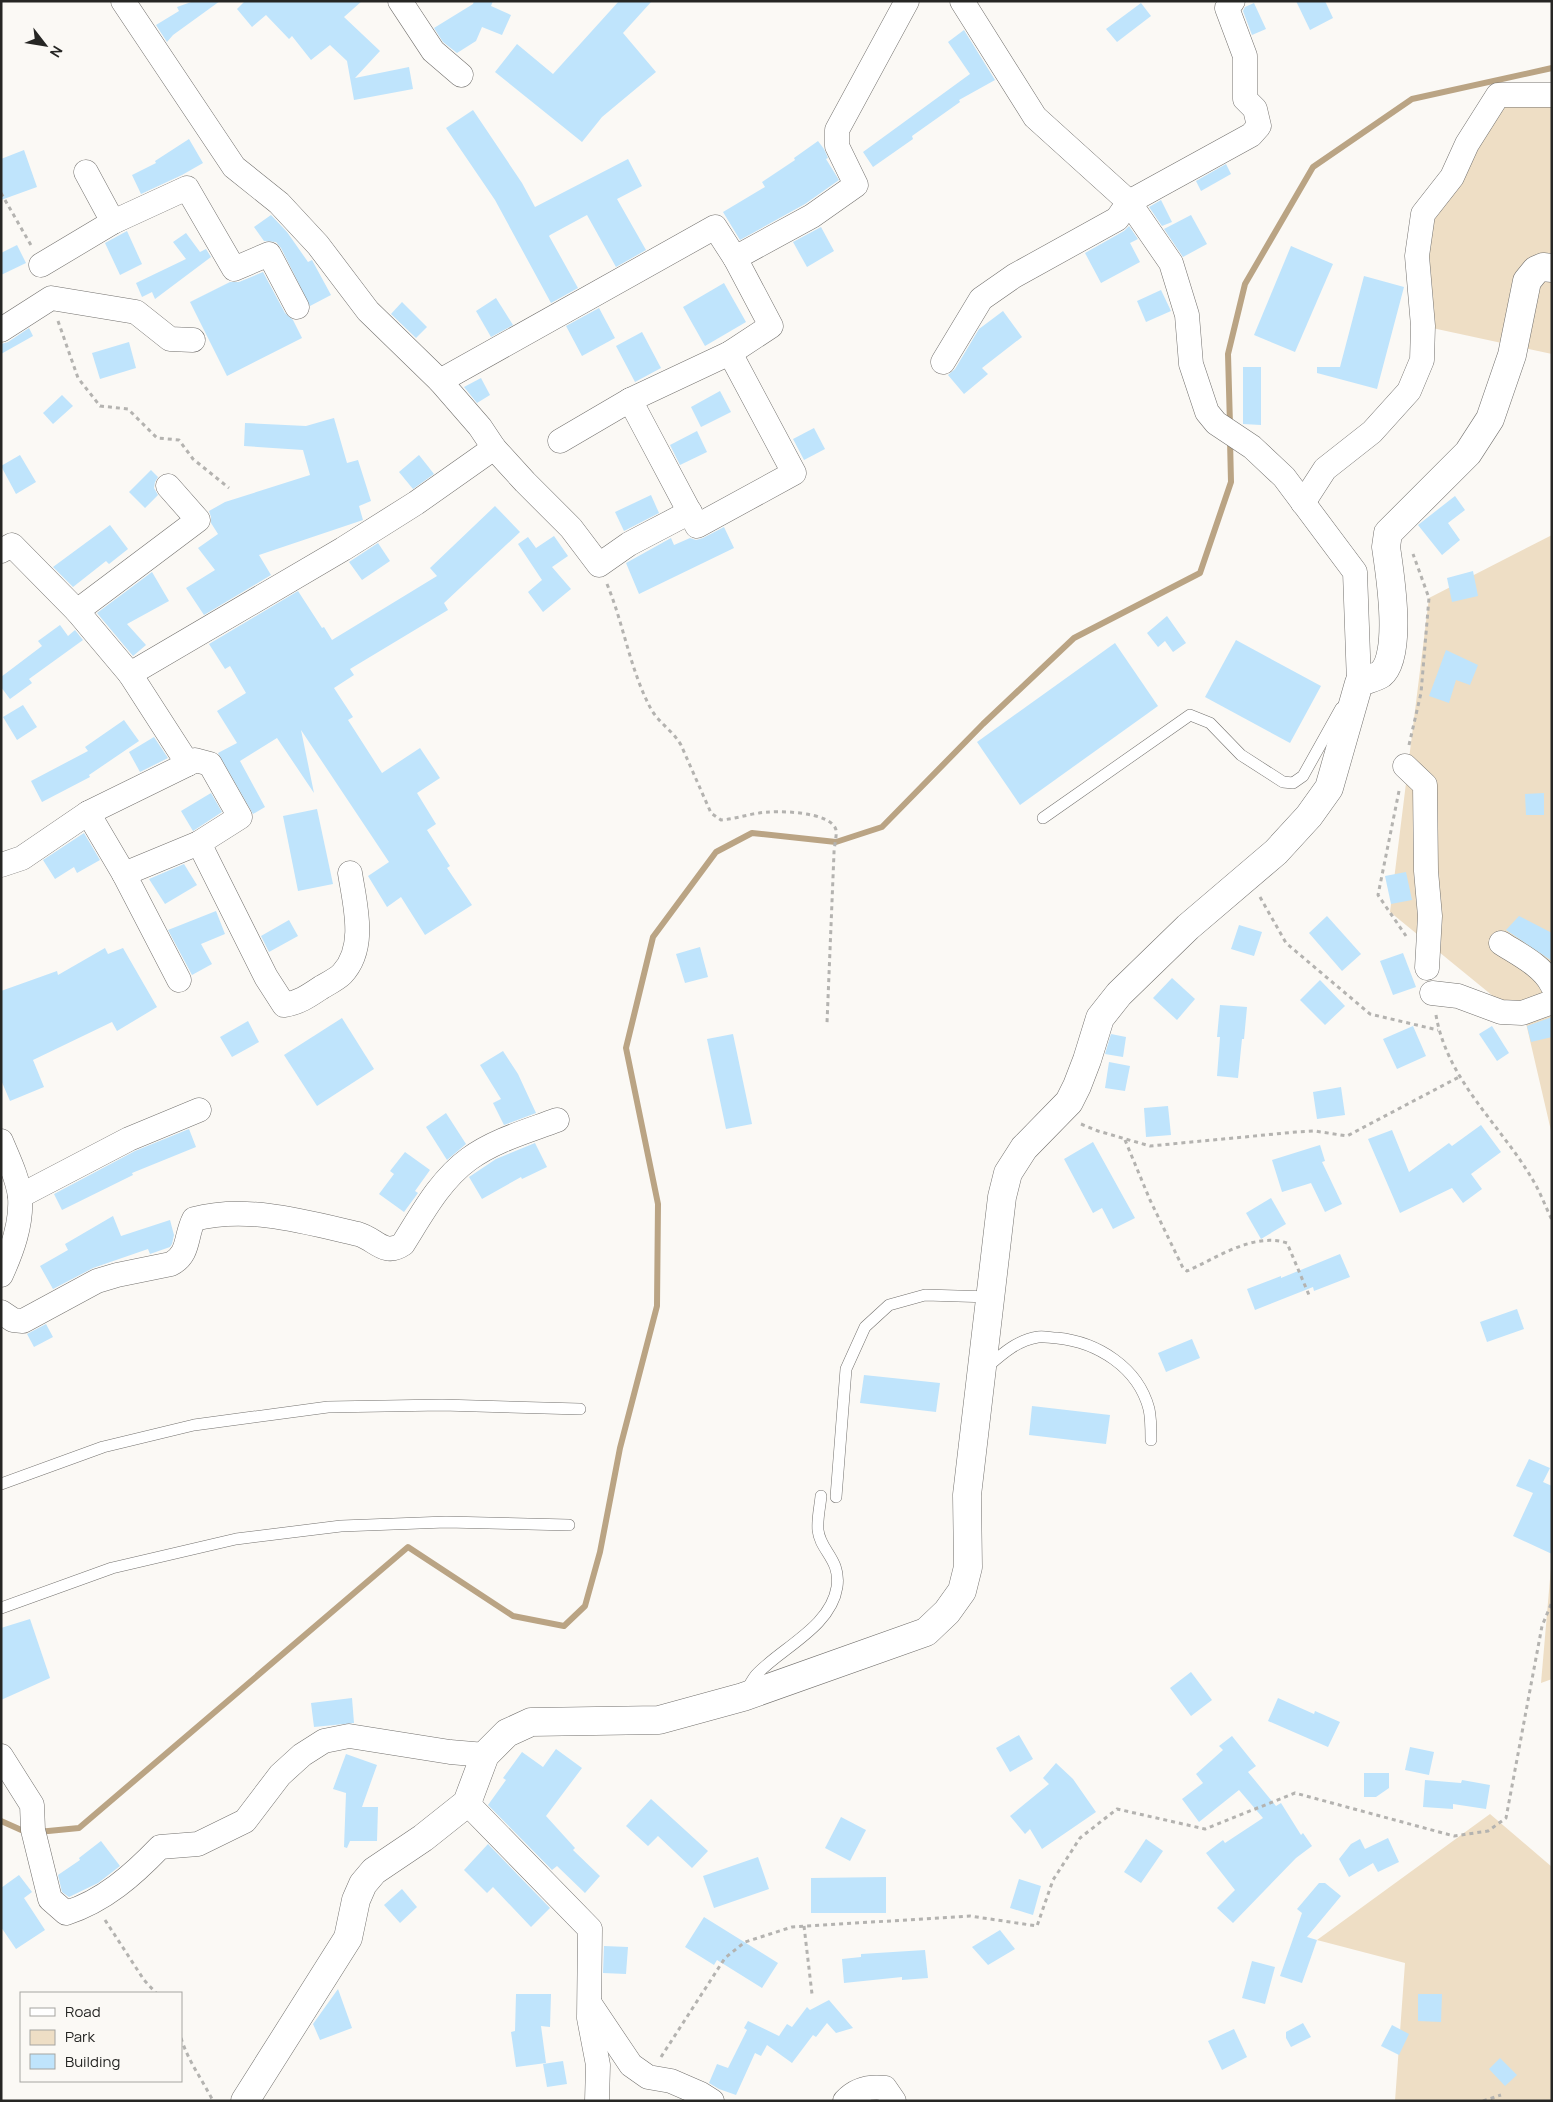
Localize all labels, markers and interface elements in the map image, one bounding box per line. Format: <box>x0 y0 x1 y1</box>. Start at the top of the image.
north arrow <box>20 20 70 70</box>
text: N <box>46 43 67 61</box>
legend <box>20 1992 182 2082</box>
text: Road <box>65 2001 101 2022</box>
text: Park <box>65 2026 95 2047</box>
text: Building <box>65 2051 120 2072</box>

